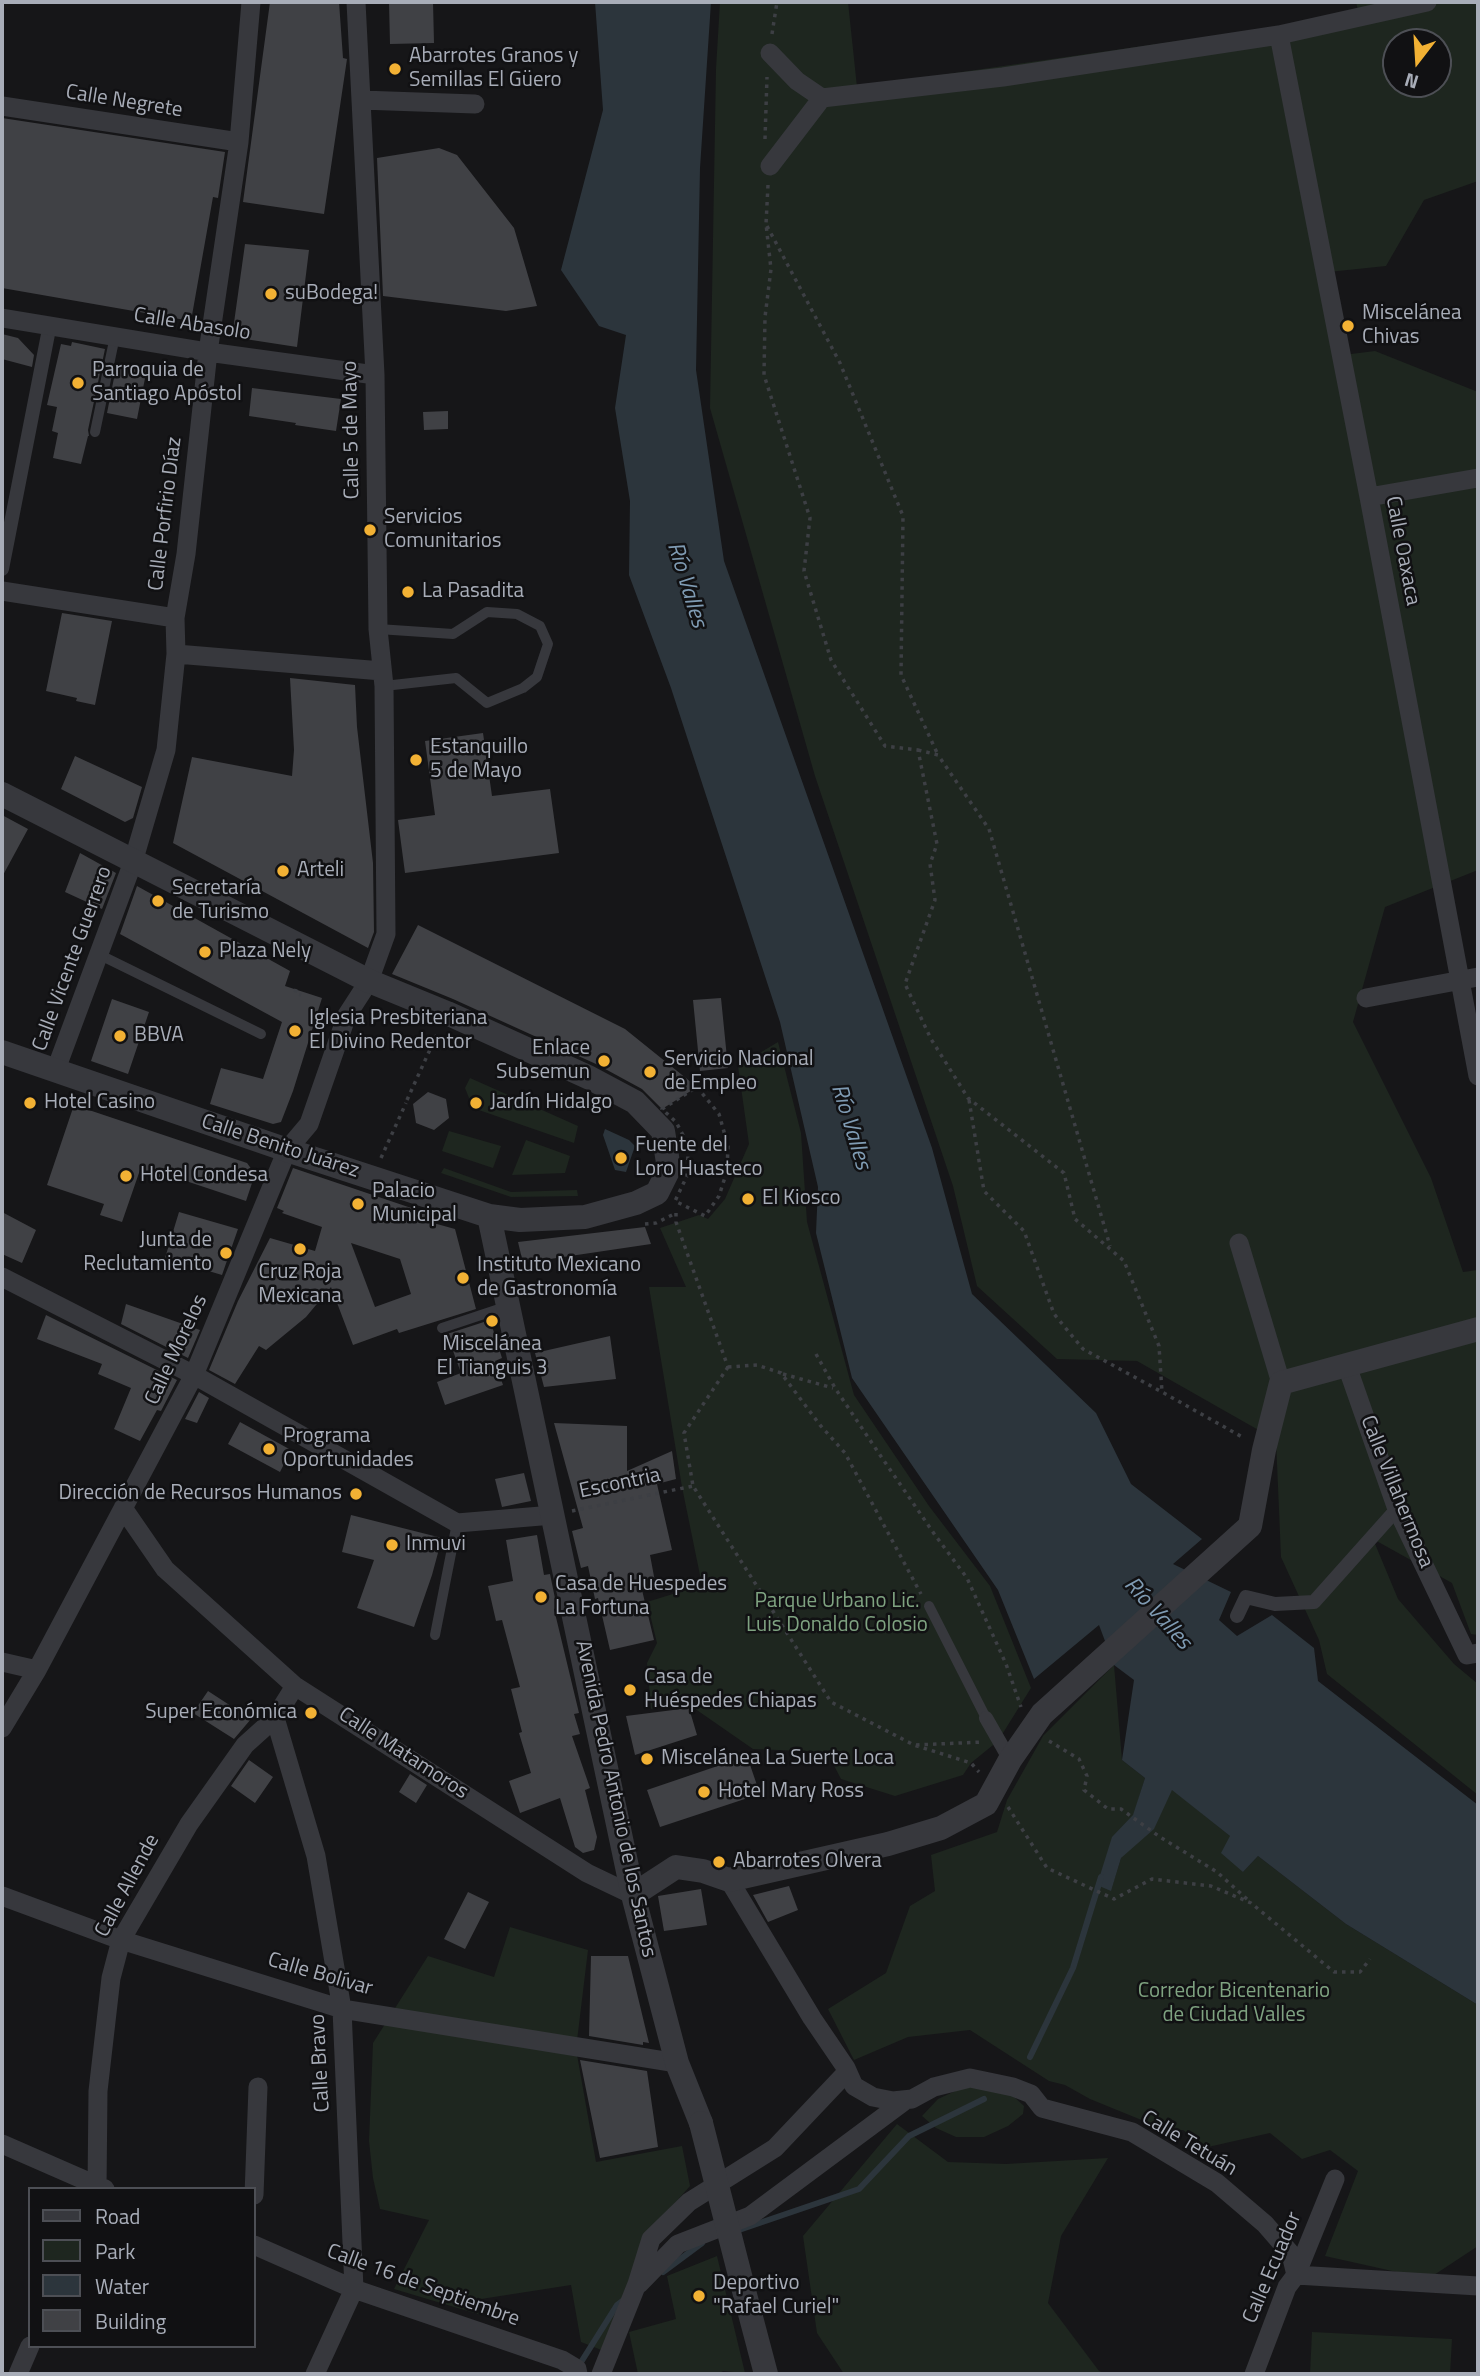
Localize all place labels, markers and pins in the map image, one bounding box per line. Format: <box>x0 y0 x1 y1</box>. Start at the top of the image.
place label: Abarrotes Granos y Semillas El Güero <box>409 44 578 94</box>
marker: Abarrotes Granos y Semillas El Güero <box>387 61 403 77</box>
place label: suBodega! <box>285 281 378 307</box>
marker: suBodega! <box>263 286 279 302</box>
place label: Miscelánea Chivas <box>1362 301 1461 351</box>
marker: Miscelánea Chivas <box>1340 318 1356 334</box>
place label: Parroquia de Santiago Apóstol <box>92 358 242 408</box>
marker: Parroquia de Santiago Apóstol <box>70 375 86 391</box>
place label: Servicios Comunitarios <box>384 505 501 555</box>
marker: Servicios Comunitarios <box>362 522 378 538</box>
place label: La Pasadita <box>422 579 524 605</box>
marker: La Pasadita <box>400 584 416 600</box>
place label: Estanquillo 5 de Mayo <box>430 735 528 785</box>
marker: Estanquillo 5 de Mayo <box>408 752 424 768</box>
place label: Arteli <box>297 858 344 884</box>
marker: Arteli <box>275 863 291 879</box>
place label: Secretaría de Turismo <box>172 876 269 926</box>
marker: Secretaría de Turismo <box>150 893 166 909</box>
place label: Plaza Nely <box>219 939 311 965</box>
marker: Plaza Nely <box>197 944 213 960</box>
place label: Iglesia Presbiteriana El Divino Redentor <box>309 1006 487 1056</box>
place label: BBVA <box>134 1023 184 1049</box>
marker: Iglesia Presbiteriana El Divino Redentor <box>287 1023 303 1039</box>
marker: BBVA <box>112 1028 128 1044</box>
place label: Enlace Subsemun <box>496 1036 590 1086</box>
place label: Servicio Nacional de Empleo <box>664 1047 814 1097</box>
marker: Enlace Subsemun <box>596 1053 612 1069</box>
marker: Servicio Nacional de Empleo <box>642 1064 658 1080</box>
place label: Hotel Casino <box>44 1090 155 1116</box>
place label: Jardín Hidalgo <box>490 1090 612 1116</box>
marker: Hotel Casino <box>22 1095 38 1111</box>
marker: Jardín Hidalgo <box>468 1095 484 1111</box>
place label: Fuente del Loro Huasteco <box>635 1133 763 1183</box>
marker: Fuente del Loro Huasteco <box>613 1150 629 1166</box>
place label: Hotel Condesa <box>140 1163 268 1189</box>
marker: Hotel Condesa <box>118 1168 134 1184</box>
place label: Palacio Municipal <box>372 1179 457 1229</box>
place label: El Kiosco <box>762 1186 841 1212</box>
marker: El Kiosco <box>740 1191 756 1207</box>
marker: Palacio Municipal <box>350 1196 366 1212</box>
place label: Junta de Reclutamiento <box>83 1228 212 1278</box>
marker: Cruz Roja Mexicana <box>292 1241 308 1257</box>
marker: Junta de Reclutamiento <box>218 1245 234 1261</box>
place label: Instituto Mexicano de Gastronomía <box>477 1253 641 1303</box>
place label: Cruz Roja Mexicana <box>258 1260 342 1310</box>
marker: Instituto Mexicano de Gastronomía <box>455 1270 471 1286</box>
marker: Miscelánea El Tianguis 3 <box>484 1313 500 1329</box>
place label: Miscelánea El Tianguis 3 <box>436 1332 548 1382</box>
place label: Programa Oportunidades <box>283 1424 414 1474</box>
marker: Programa Oportunidades <box>261 1441 277 1457</box>
place label: Dirección de Recursos Humanos <box>58 1481 342 1507</box>
marker: Dirección de Recursos Humanos <box>348 1486 364 1502</box>
place label: Inmuvi <box>406 1532 466 1558</box>
marker: Inmuvi <box>384 1537 400 1553</box>
place label: Casa de Huespedes La Fortuna <box>555 1572 727 1622</box>
marker: Casa de Huespedes La Fortuna <box>533 1589 549 1605</box>
place label: Casa de Huéspedes Chiapas <box>644 1665 817 1715</box>
marker: Casa de Huéspedes Chiapas <box>622 1682 638 1698</box>
place label: Super Económica <box>145 1700 297 1726</box>
marker: Super Económica <box>303 1705 319 1721</box>
place label: Miscelánea La Suerte Loca <box>661 1746 894 1772</box>
marker: Miscelánea La Suerte Loca <box>639 1751 655 1767</box>
place label: Hotel Mary Ross <box>718 1779 864 1805</box>
marker: Hotel Mary Ross <box>696 1784 712 1800</box>
place label: Abarrotes Olvera <box>733 1849 882 1875</box>
marker: Abarrotes Olvera <box>711 1854 727 1870</box>
place label: Deportivo "Rafael Curiel" <box>713 2271 839 2321</box>
marker: Deportivo "Rafael Curiel" <box>691 2288 707 2304</box>

